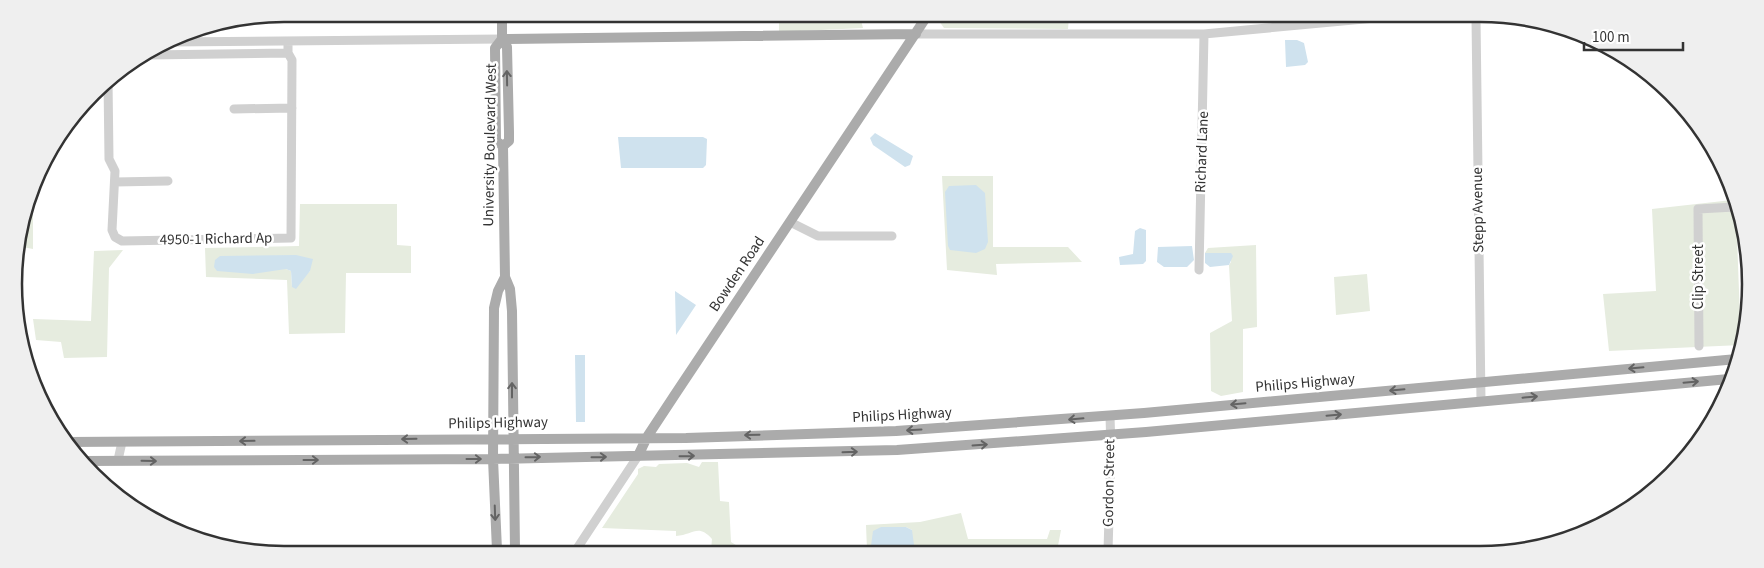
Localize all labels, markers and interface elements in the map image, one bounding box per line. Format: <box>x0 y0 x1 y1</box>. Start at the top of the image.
scale bar <box>1584 20 1683 52</box>
text: 100 m <box>1592 27 1630 48</box>
street label: University Boulevard West <box>478 63 502 227</box>
one-way arrow <box>503 70 512 86</box>
street label: Richard Lane <box>1190 111 1214 193</box>
street label: Stepp Avenue <box>1467 167 1489 253</box>
street label: 4950-1 Richard Ap <box>160 228 272 250</box>
street label: Bowden Road <box>704 232 770 316</box>
street label: Clip Street <box>1688 245 1709 310</box>
one-way arrow <box>1628 363 1644 373</box>
street label: Philips Highway <box>1254 368 1356 398</box>
one-way arrow <box>1683 377 1699 387</box>
one-way arrow <box>508 382 517 398</box>
one-way arrow <box>1389 385 1405 395</box>
one-way arrow <box>1521 392 1537 402</box>
one-way arrow <box>1230 400 1246 409</box>
street label: Philips Highway <box>852 402 952 428</box>
one-way arrow <box>1326 410 1342 420</box>
street label: Philips Highway <box>448 412 548 434</box>
one-way arrow <box>1068 414 1084 423</box>
one-way arrow <box>906 425 922 434</box>
one-way arrow <box>744 430 760 440</box>
one-way arrow <box>402 434 418 444</box>
one-way arrow <box>239 436 256 446</box>
street label: Gordon Street <box>1098 439 1120 527</box>
one-way arrow <box>972 441 988 450</box>
one-way arrow <box>841 447 857 456</box>
one-way arrow <box>679 451 695 460</box>
one-way arrow <box>591 452 607 461</box>
one-way arrow <box>524 453 540 462</box>
one-way arrow <box>466 454 482 464</box>
one-way arrow <box>303 455 319 465</box>
one-way arrow <box>141 456 157 465</box>
one-way arrow <box>490 505 499 521</box>

